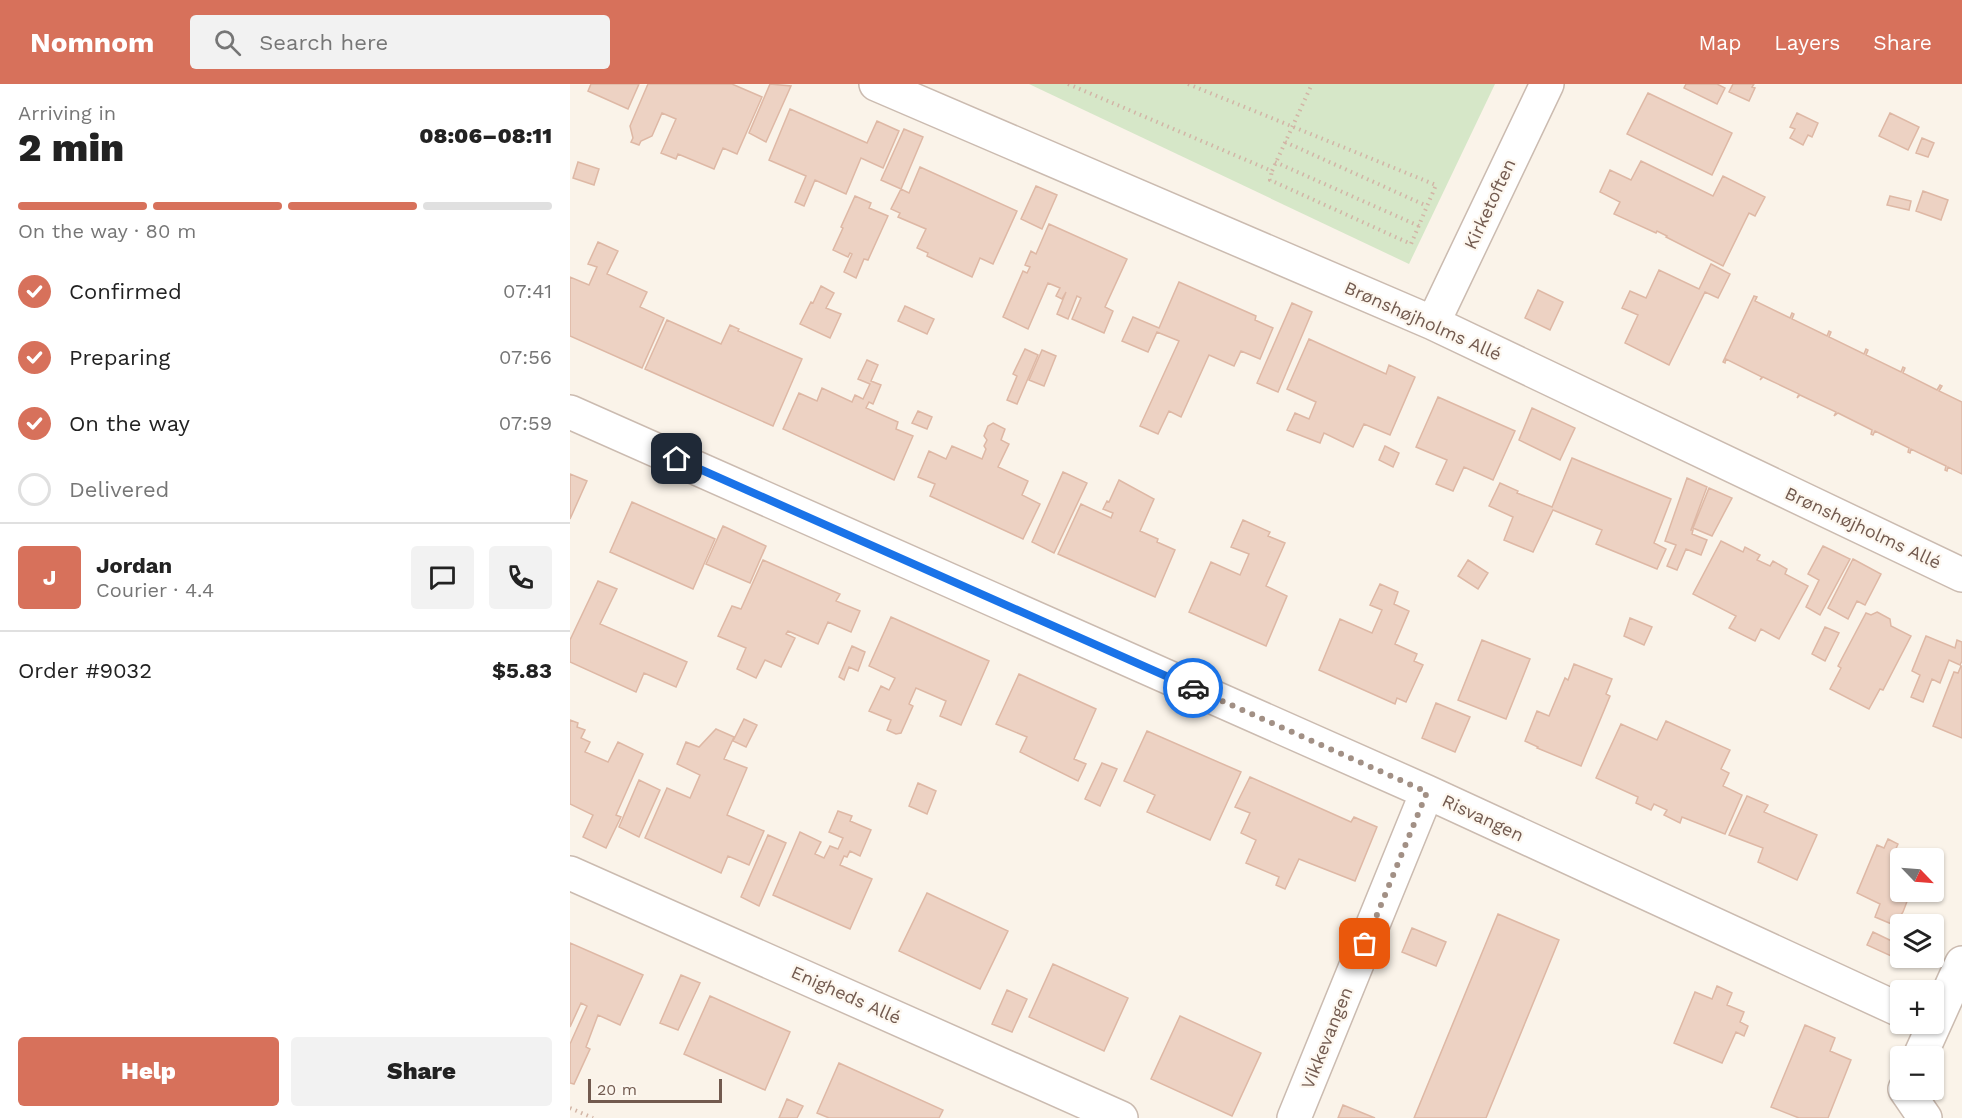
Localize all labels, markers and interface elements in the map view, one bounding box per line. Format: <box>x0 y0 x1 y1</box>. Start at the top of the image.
search box <box>190 15 610 69</box>
text: Nomnom <box>30 26 154 59</box>
icon: search <box>211 26 244 59</box>
text: Search here <box>259 30 388 55</box>
text: Map <box>1698 30 1741 55</box>
text: Layers <box>1774 30 1840 55</box>
text: Share <box>1873 30 1932 55</box>
text: Arriving in <box>18 101 116 125</box>
text: 08:06–08:11 <box>419 123 552 148</box>
text: 2 min <box>18 125 124 170</box>
street label: Kirketoften <box>1459 155 1520 252</box>
text: On the way · 80 m <box>18 219 196 243</box>
icon: check <box>18 275 51 308</box>
street label: Brønshøjholms Allé <box>1341 276 1505 365</box>
text: Confirmed <box>69 279 182 304</box>
text: 07:41 <box>503 279 552 303</box>
icon: check <box>18 341 51 374</box>
text: Preparing <box>69 345 170 370</box>
text: 07:56 <box>499 345 552 369</box>
icon: check <box>18 407 51 440</box>
text: On the way <box>69 411 190 436</box>
text: 07:59 <box>499 411 552 435</box>
pin <box>651 433 702 484</box>
icon: home <box>660 442 693 475</box>
text: Delivered <box>69 477 169 502</box>
street label: Brønshøjholms Allé <box>1782 482 1945 573</box>
button: chat <box>411 546 474 609</box>
button: phone <box>489 546 552 609</box>
text: Jordan <box>96 553 172 578</box>
text: J <box>43 565 56 590</box>
text: Courier · 4.4 <box>96 578 214 602</box>
text: Order #9032 <box>18 658 152 683</box>
text: $5.83 <box>492 658 552 683</box>
courier <box>1163 658 1223 718</box>
icon: car <box>1177 672 1210 705</box>
street label: Risvangen <box>1439 790 1527 846</box>
north arrow <box>1890 848 1944 902</box>
map controls <box>1890 848 1944 1100</box>
button: layers <box>1890 914 1944 968</box>
pin <box>1339 918 1390 969</box>
icon: bag <box>1348 927 1381 960</box>
street label: Enigheds Allé <box>788 961 904 1028</box>
button: + <box>1890 980 1944 1034</box>
street label: Vikkevangen <box>1297 984 1357 1092</box>
button: Help <box>18 1037 279 1106</box>
button: Share <box>291 1037 552 1106</box>
button: − <box>1890 1046 1944 1100</box>
scale bar <box>588 1076 722 1104</box>
text: 20 m <box>597 1080 637 1099</box>

